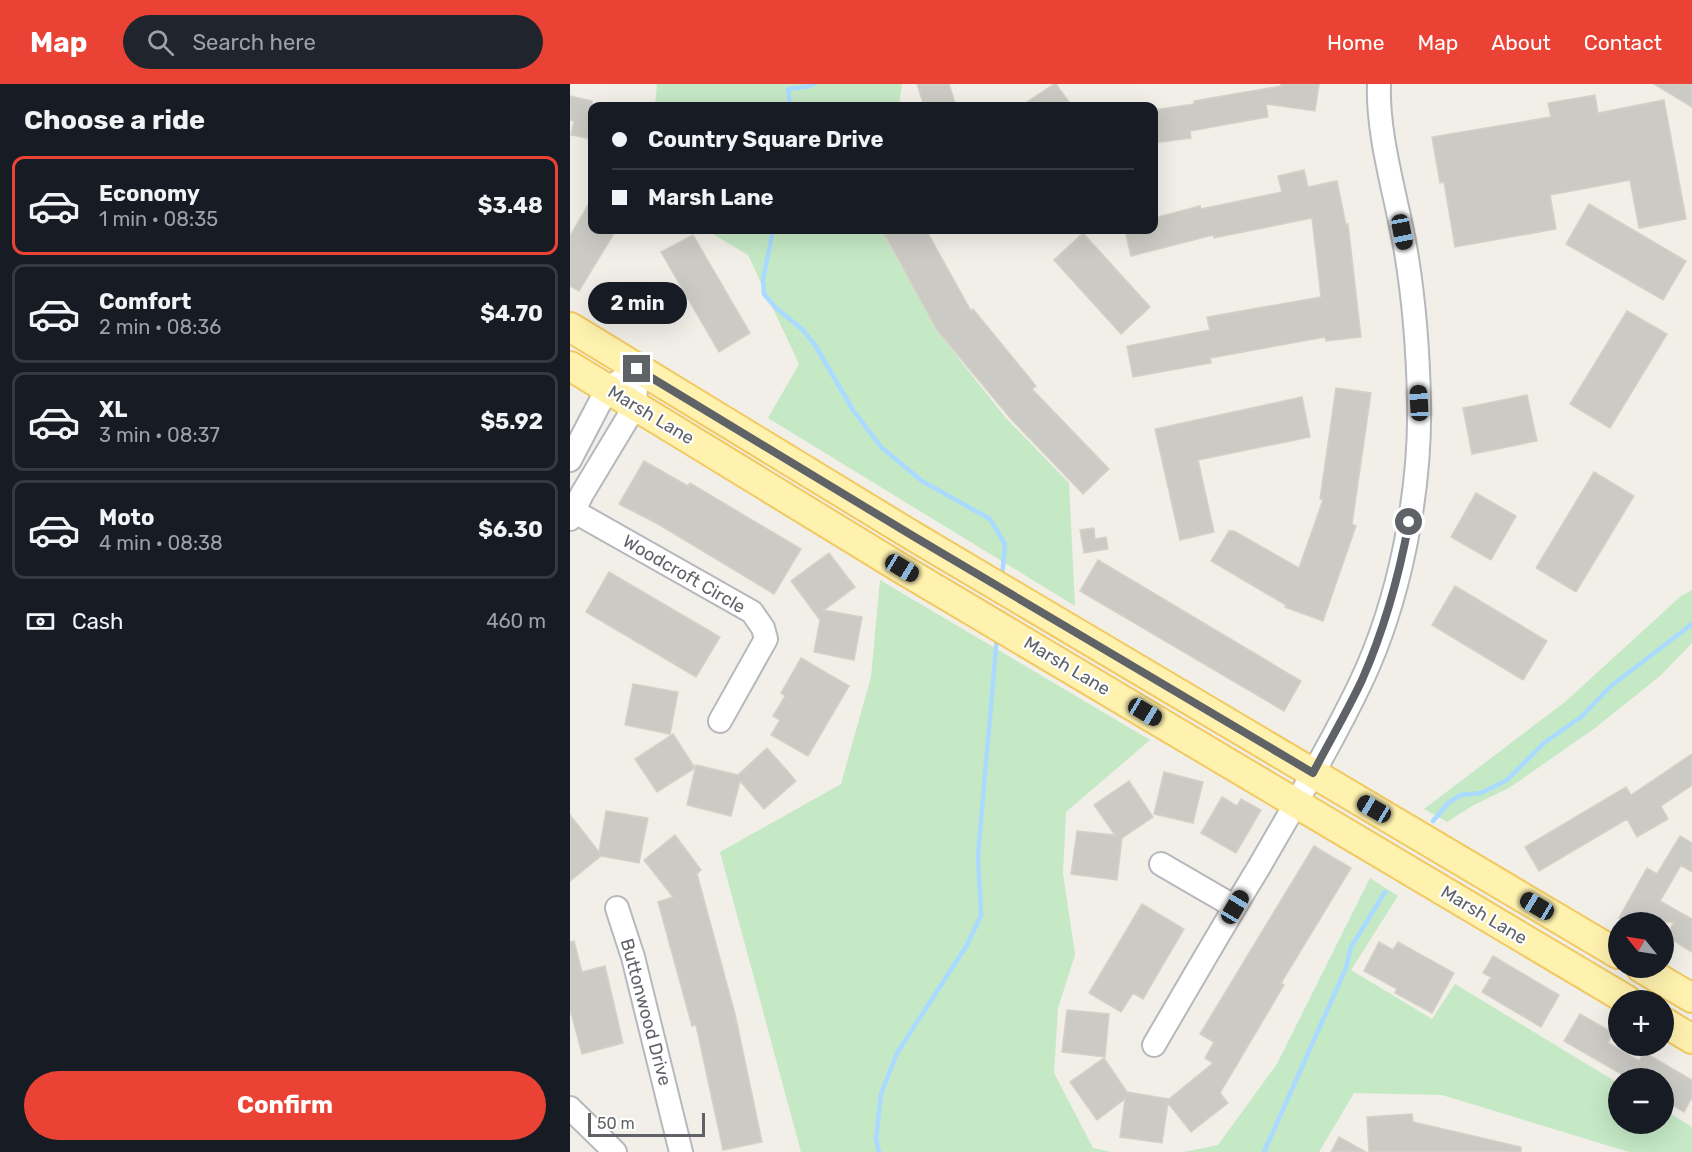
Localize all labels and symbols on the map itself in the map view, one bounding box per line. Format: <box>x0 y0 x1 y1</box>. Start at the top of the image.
car <box>1390 213 1414 251</box>
callout: 2 min <box>587 282 686 324</box>
route end <box>623 355 650 382</box>
street label: Marsh Lane <box>604 381 698 449</box>
car <box>1409 385 1429 421</box>
route start <box>1395 508 1422 535</box>
street label: Woodcroft Circle <box>619 530 749 618</box>
car <box>882 551 922 585</box>
street label: Marsh Lane <box>1020 632 1114 700</box>
car <box>1125 695 1165 729</box>
car <box>1354 792 1394 826</box>
street label: Marsh Lane <box>1437 881 1531 949</box>
car <box>1218 887 1252 927</box>
car <box>1517 889 1557 923</box>
north arrow <box>1608 912 1674 978</box>
street label: Buttonwood Drive <box>616 936 676 1088</box>
scale bar <box>588 1110 705 1138</box>

